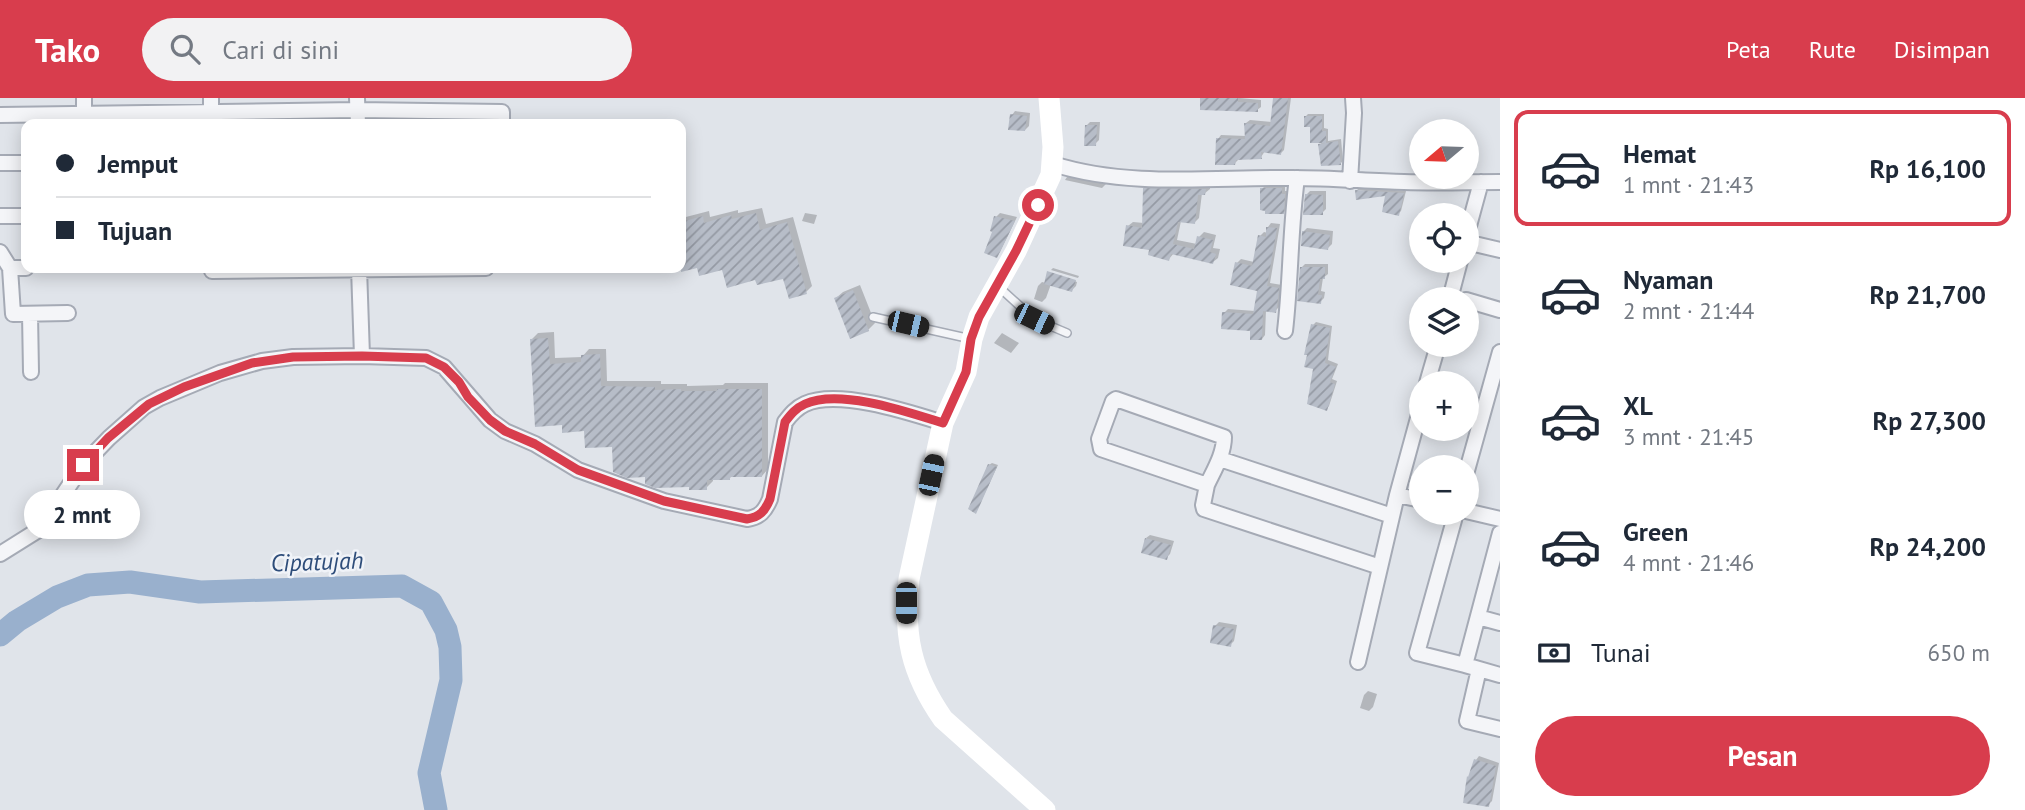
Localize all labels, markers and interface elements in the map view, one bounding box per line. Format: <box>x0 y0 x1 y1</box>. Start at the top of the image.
search box <box>142 18 632 81</box>
text: Tako <box>35 28 100 71</box>
icon: search <box>166 30 204 68</box>
text: Cari di sini <box>222 33 339 66</box>
text: Peta <box>1726 34 1771 65</box>
text: Rute <box>1809 34 1856 65</box>
text: Disimpan <box>1894 34 1990 65</box>
north arrow <box>1409 119 1479 189</box>
map controls <box>1409 119 1479 525</box>
icon: car <box>1539 137 1602 200</box>
text: Hemat <box>1623 137 1696 170</box>
text: Jemput <box>98 147 178 180</box>
text: Rp 16,100 <box>1869 152 1986 185</box>
text: 1 mnt · 21:43 <box>1623 170 1754 199</box>
route start <box>1022 189 1054 221</box>
button: locate <box>1409 203 1479 273</box>
text: Tujuan <box>98 214 172 247</box>
icon: car <box>1539 263 1602 326</box>
text: Nyaman <box>1623 263 1713 296</box>
text: Rp 21,700 <box>1869 278 1986 311</box>
button: layers <box>1409 287 1479 357</box>
text: 2 mnt · 21:44 <box>1623 296 1754 325</box>
car <box>1011 300 1058 338</box>
car <box>886 309 931 339</box>
button: + <box>1409 371 1479 441</box>
icon: car <box>1539 389 1602 452</box>
text: XL <box>1623 389 1653 422</box>
text: Rp 27,300 <box>1873 404 1986 437</box>
text: 3 mnt · 21:45 <box>1623 422 1754 451</box>
route end <box>67 449 99 481</box>
car <box>917 452 946 498</box>
button: − <box>1409 455 1479 525</box>
callout: 2 mnt <box>25 490 141 538</box>
text: 2 mnt <box>53 500 111 529</box>
icon: car <box>1539 515 1602 578</box>
text: Green <box>1623 515 1688 548</box>
text: Rp 24,200 <box>1869 530 1986 563</box>
water label: Cipatujah <box>270 544 364 579</box>
text: 4 mnt · 21:46 <box>1623 548 1754 577</box>
car <box>896 582 917 624</box>
icon: cash <box>1535 634 1573 672</box>
text: Tunai <box>1591 636 1651 669</box>
text: 650 m <box>1928 638 1990 667</box>
button: Pesan <box>1535 716 1990 796</box>

